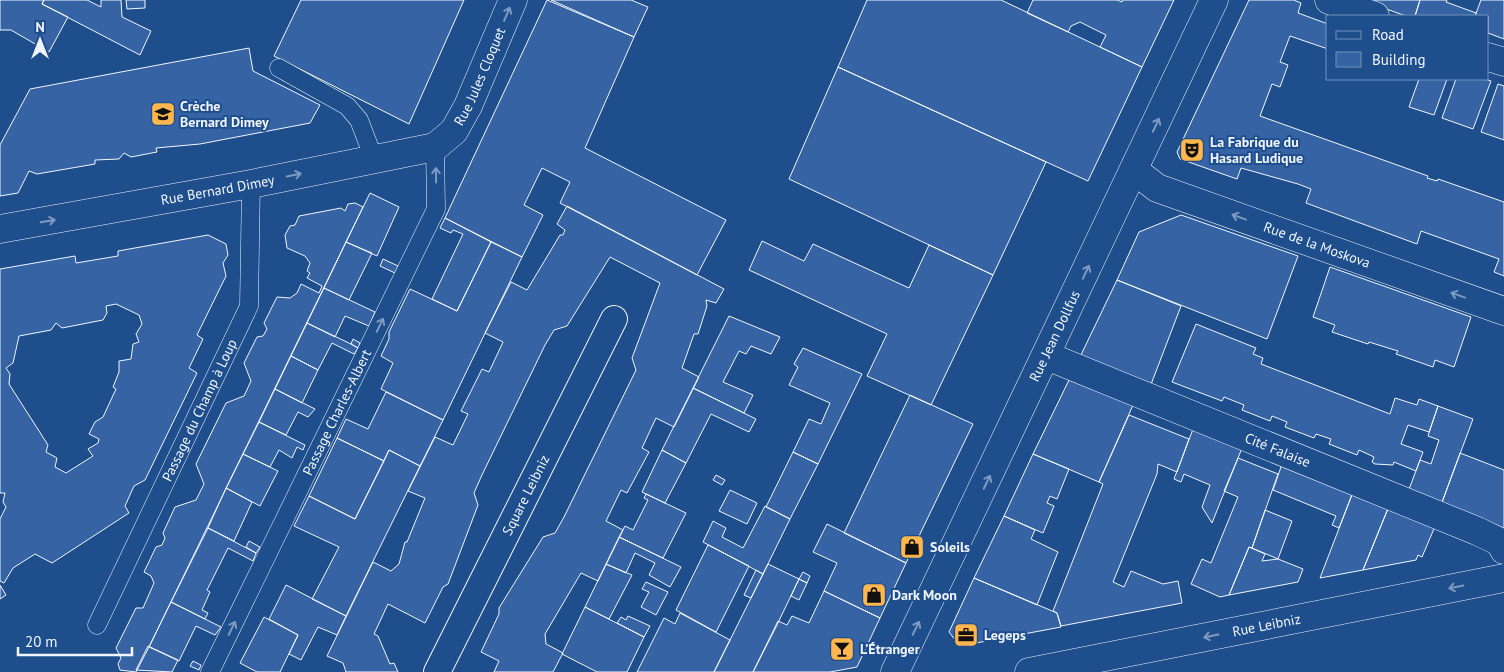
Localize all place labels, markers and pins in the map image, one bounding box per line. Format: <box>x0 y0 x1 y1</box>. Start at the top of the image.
place label: Crèche Bernard Dimey <box>180 97 269 131</box>
school or university icon: Crèche Bernard Dimey <box>150 101 176 127</box>
place label: La Fabrique du Hasard Ludique <box>1210 133 1303 167</box>
theatre icon: La Fabrique du Hasard Ludique <box>1179 137 1205 163</box>
shop icon: Soleils <box>899 534 925 560</box>
place label: Soleils <box>930 538 970 556</box>
shop icon: Dark Moon <box>861 582 887 608</box>
place label: Dark Moon <box>892 586 957 604</box>
office icon: Legeps <box>953 622 979 648</box>
place label: Legeps <box>984 626 1026 644</box>
bar icon: L’Étranger <box>829 636 855 662</box>
place label: L’Étranger <box>860 640 920 658</box>

